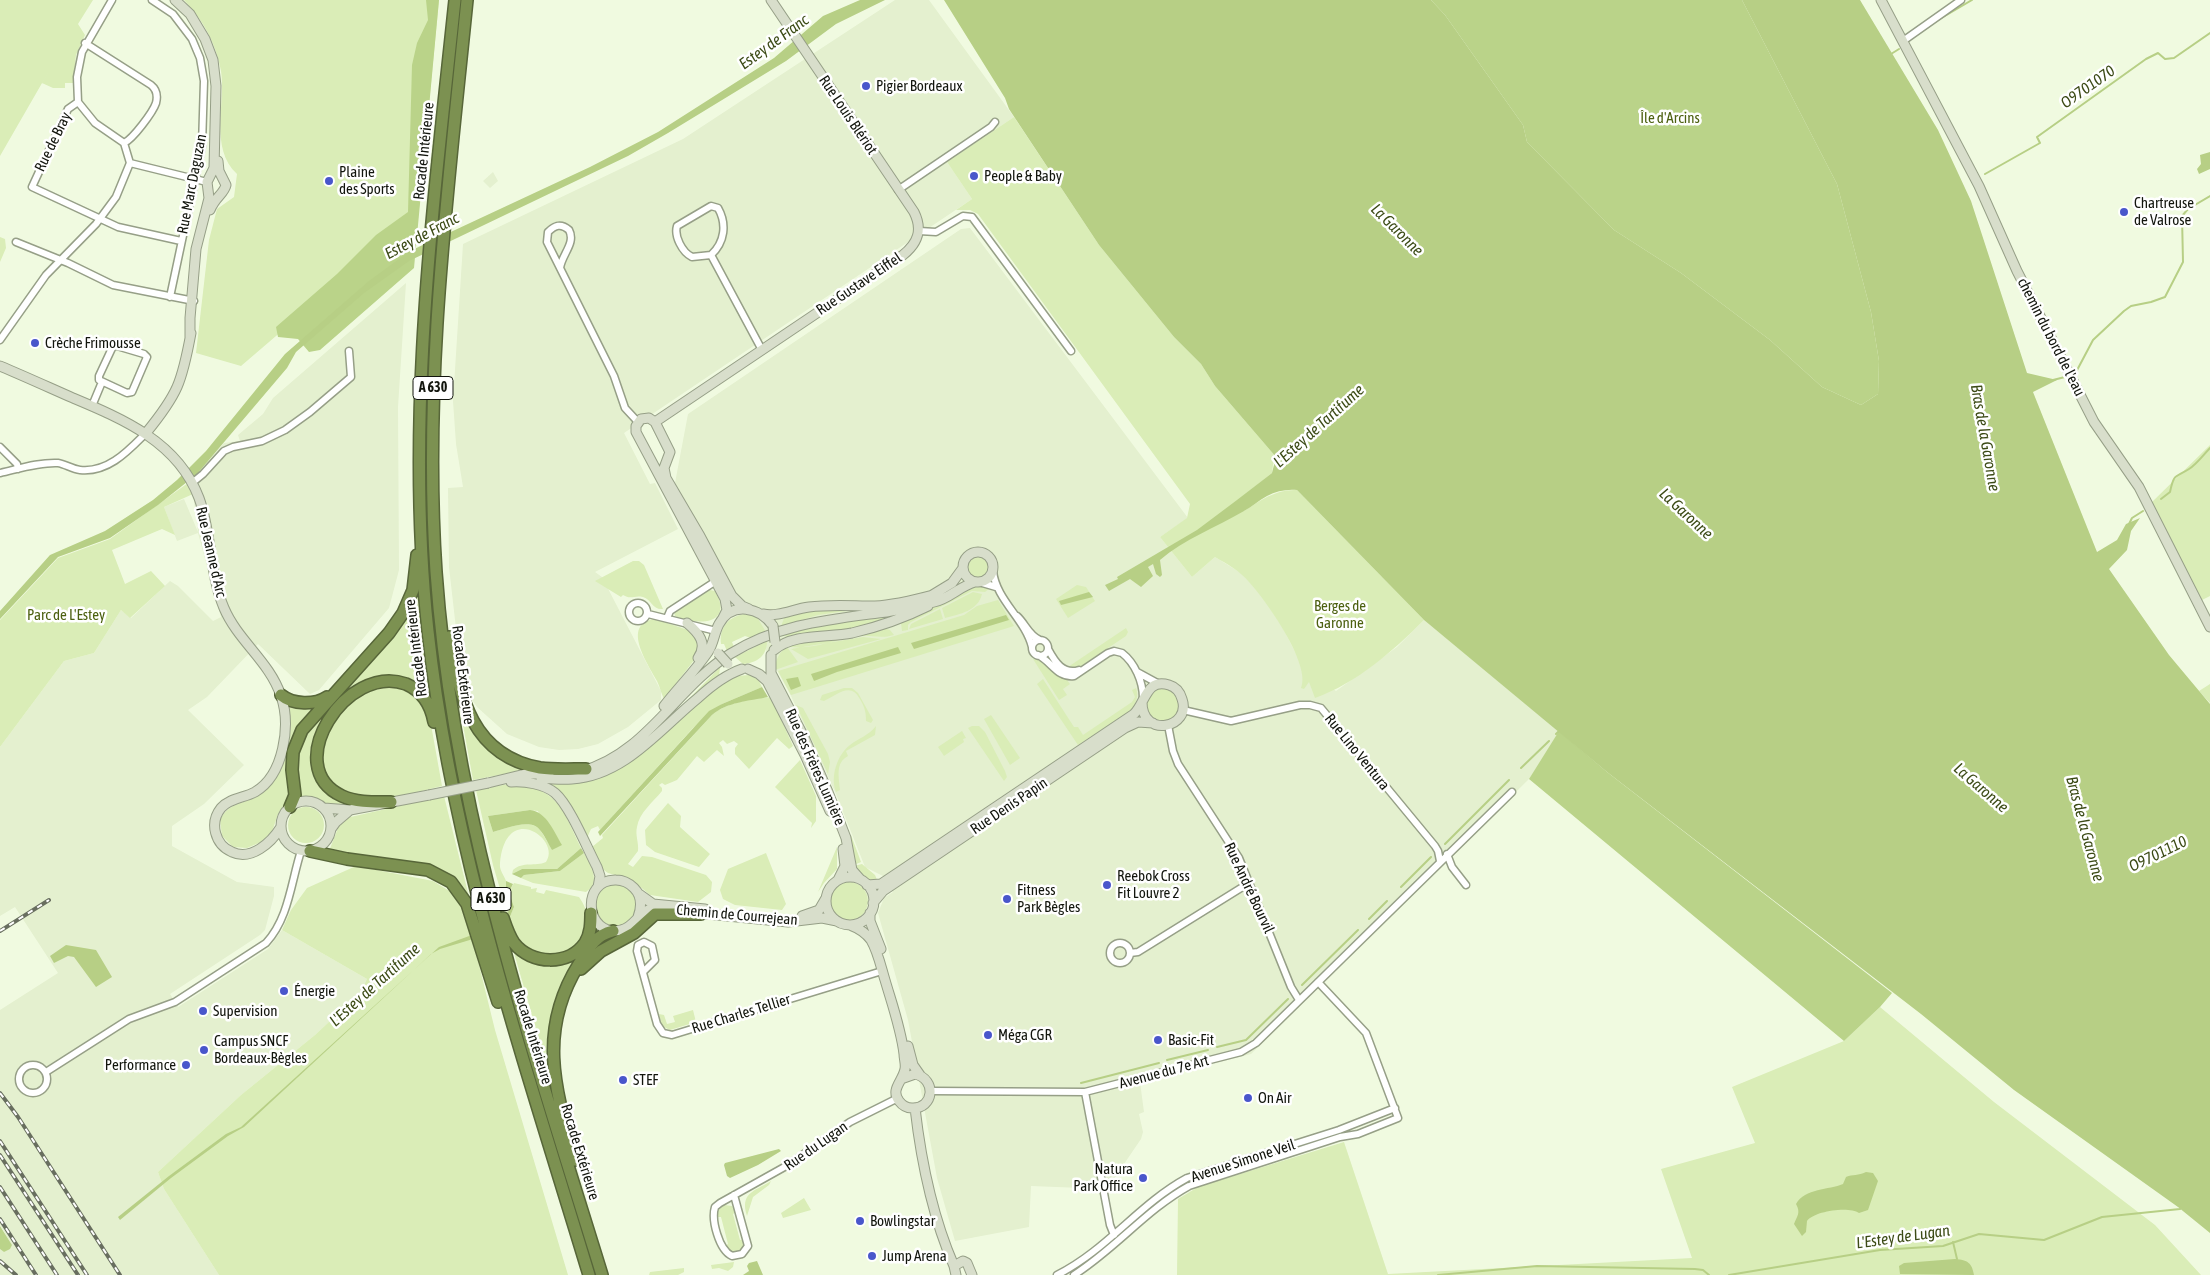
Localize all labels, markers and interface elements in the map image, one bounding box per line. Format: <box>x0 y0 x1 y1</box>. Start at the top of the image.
water label: Estey de Franc <box>735 10 813 74</box>
water label: O9701070 <box>2057 61 2119 113</box>
street label: Rue Louis Blériot <box>815 72 881 158</box>
place label: Pigier Bordeaux <box>876 77 962 95</box>
marker: Pigier Bordeaux <box>860 80 872 92</box>
street label: Rocade Intérieure <box>410 101 438 201</box>
street label: Rue de Bray <box>31 109 75 175</box>
park label: Île d'Arcins <box>1640 109 1700 127</box>
street label: Rue Marc Daguzan <box>173 133 211 235</box>
place label: Plaine des Sports <box>339 163 395 198</box>
place label: People & Baby <box>984 167 1062 185</box>
marker: People & Baby <box>968 170 980 182</box>
marker: Plaine des Sports <box>323 175 335 187</box>
place label: Chartreuse de Valrose <box>2134 194 2194 229</box>
water label: La Garonne <box>1367 200 1427 260</box>
marker: Chartreuse de Valrose <box>2118 206 2130 218</box>
water label: Estey de Franc <box>382 208 462 264</box>
street label: Rue Gustave Eiffel <box>813 249 905 319</box>
street label: chemin du bord de l'eau <box>2013 275 2089 399</box>
place label: Crèche Frimousse <box>45 334 141 352</box>
marker: Crèche Frimousse <box>29 337 41 349</box>
road number: A 630 <box>413 376 453 399</box>
water label: L'Estey de Tartifume <box>1270 380 1368 472</box>
water label: Bras de la Garonne <box>1966 383 2004 493</box>
water label: La Garonne <box>1655 484 1717 544</box>
street label: Rue Jeanne d'Arc <box>192 505 230 599</box>
park label: Berges de Garonne <box>1314 597 1366 632</box>
street label: Rocade Intérieure <box>401 598 431 698</box>
park label: Parc de L'Estey <box>27 606 105 624</box>
street label: Rocade Extérieure <box>448 624 478 726</box>
street label: Rue des Frères Lumière <box>781 706 849 828</box>
street label: Rue Lino Ventura <box>1321 710 1393 794</box>
water label: La Garonne <box>1950 759 2012 817</box>
street label: Rue Denis Papin <box>967 774 1051 838</box>
water label: Bras de la Garonne <box>2062 774 2108 884</box>
water label: O9701110 <box>2126 832 2190 876</box>
street label: Rue André Bourvil <box>1220 840 1278 936</box>
place label: Reebok Cross Fit Louvre 2 <box>1117 867 1190 902</box>
marker: Reebok Cross Fit Louvre 2 <box>1101 879 1113 891</box>
place label: Fitness Park Bègles <box>1017 881 1080 916</box>
road number: A 630 <box>471 888 511 911</box>
marker: Fitness Park Bègles <box>1001 893 1013 905</box>
street label: Chemin de Courrejean <box>676 901 798 929</box>
water label: L'Estey de Tartifume <box>326 939 424 1031</box>
place label: Énergie <box>294 982 335 1000</box>
marker: Énergie <box>278 985 290 997</box>
street label: Rocade Intérieure <box>510 987 556 1087</box>
street label: Rue Charles Tellier <box>690 990 792 1038</box>
place label: Supervision <box>213 1002 278 1020</box>
marker: Supervision <box>197 1005 209 1017</box>
place label: Méga CGR <box>998 1026 1052 1044</box>
marker: Méga CGR <box>982 1029 994 1041</box>
place label: Basic-Fit <box>1168 1031 1214 1049</box>
place label: Campus SNCF Bordeaux-Bègles <box>214 1032 307 1067</box>
marker: Basic-Fit <box>1152 1034 1164 1046</box>
marker: Campus SNCF Bordeaux-Bègles <box>198 1044 210 1056</box>
street label: Avenue du 7e Art <box>1117 1051 1211 1093</box>
place label: Performance <box>105 1056 176 1074</box>
marker: Performance <box>180 1059 192 1071</box>
place label: STEF <box>633 1071 658 1089</box>
marker: STEF <box>617 1074 629 1086</box>
place label: On Air <box>1258 1089 1291 1107</box>
marker: On Air <box>1242 1092 1254 1104</box>
street label: Rocade Extérieure <box>557 1102 603 1202</box>
street label: Rue du Lugan <box>781 1118 851 1174</box>
street label: Avenue Simone Veil <box>1189 1136 1297 1186</box>
place label: Natura Park Office <box>1073 1160 1133 1195</box>
marker: Natura Park Office <box>1137 1172 1149 1184</box>
place label: Bowlingstar <box>870 1212 935 1230</box>
marker: Bowlingstar <box>854 1215 866 1227</box>
water label: L'Estey de Lugan <box>1855 1221 1951 1253</box>
place label: Jump Arena <box>882 1247 947 1265</box>
marker: Jump Arena <box>866 1250 878 1262</box>

